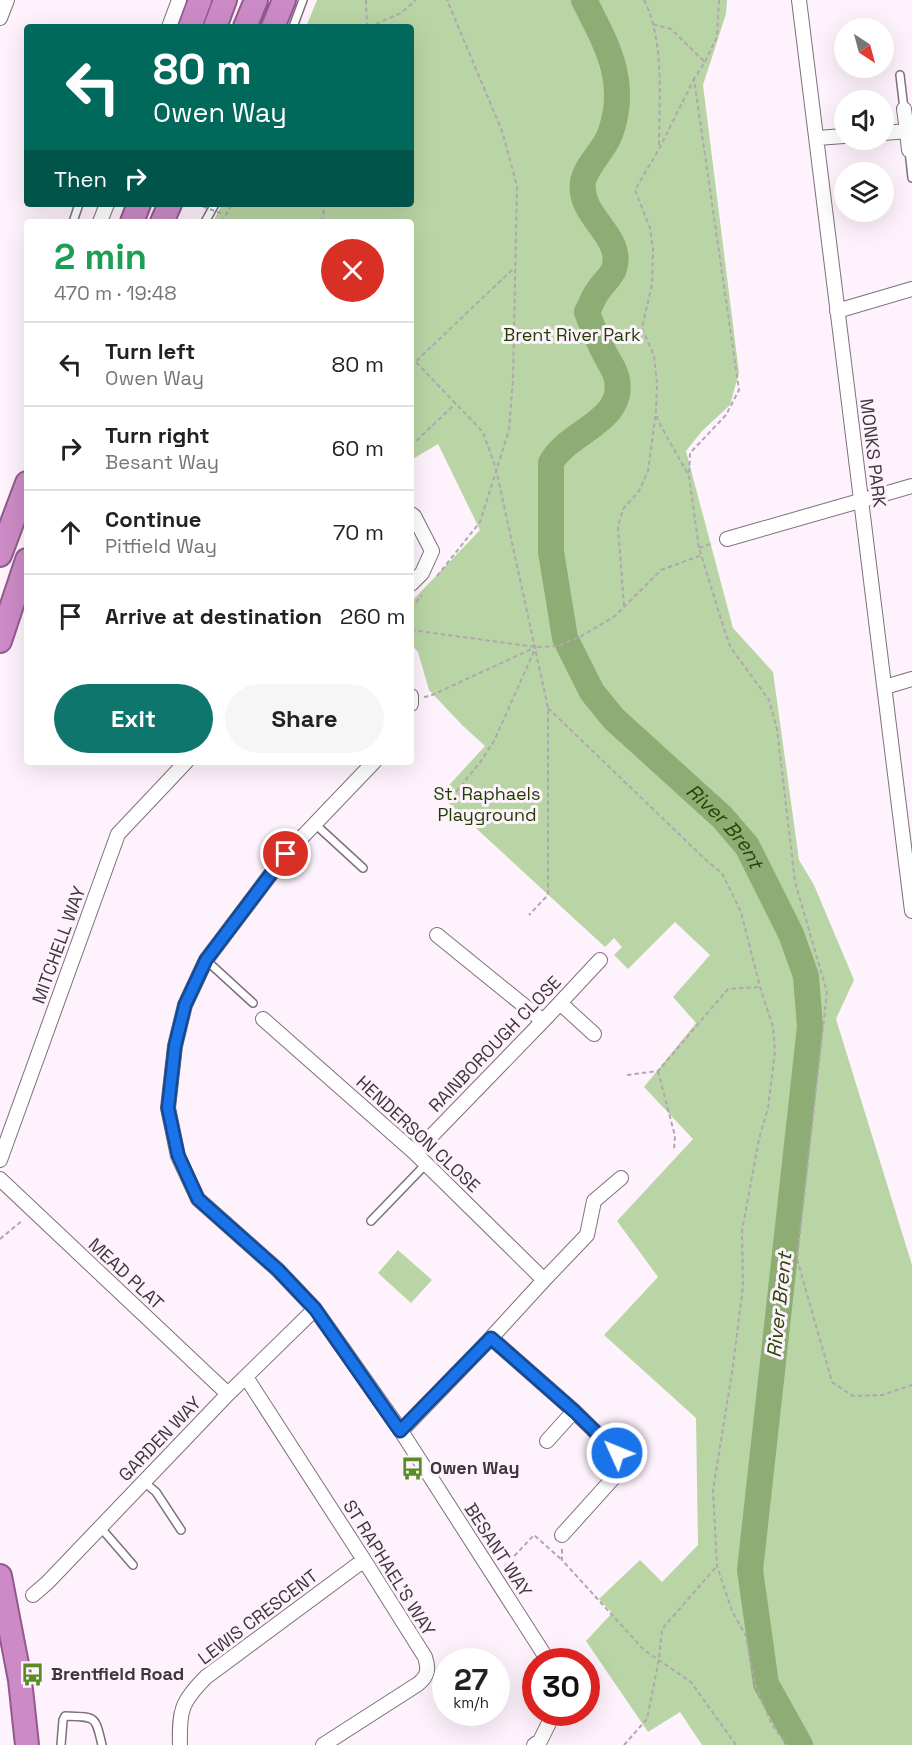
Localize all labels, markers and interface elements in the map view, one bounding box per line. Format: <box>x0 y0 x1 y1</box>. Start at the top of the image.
north arrow <box>834 18 894 78</box>
map controls <box>834 18 894 222</box>
text: 80 m <box>153 43 252 96</box>
icon: left <box>54 48 132 126</box>
button: sound <box>834 90 894 150</box>
text: Owen Way <box>153 95 287 130</box>
icon: right <box>119 162 152 195</box>
button: layers <box>834 162 894 222</box>
text: Then <box>54 165 107 193</box>
text: 2 min <box>54 234 147 280</box>
button: close <box>321 239 384 302</box>
text: 470 m · 19:48 <box>54 280 177 306</box>
park label: Brent River Park <box>503 323 641 346</box>
text: Turn left <box>105 337 195 365</box>
icon: left <box>54 348 87 381</box>
text: 80 m <box>332 350 384 378</box>
text: Owen Way <box>105 365 204 391</box>
street label: MONKS PARK <box>855 397 892 509</box>
text: Turn right <box>105 421 210 449</box>
icon: right <box>54 432 87 465</box>
text: 60 m <box>332 434 384 462</box>
text: Besant Way <box>105 449 219 475</box>
text: Continue <box>105 505 201 533</box>
icon: ahead <box>54 516 87 549</box>
text: 70 m <box>333 518 384 546</box>
text: Pitfield Way <box>105 533 217 559</box>
icon: arrive <box>54 600 87 633</box>
text: Arrive at destination <box>105 602 322 630</box>
text: 260 m <box>340 602 406 630</box>
button: Exit <box>54 684 213 753</box>
button: Share <box>225 684 384 753</box>
water label: River Brent <box>681 778 770 875</box>
park label: St. Raphaels Playground <box>434 782 540 826</box>
pin <box>260 828 311 879</box>
icon: arrive <box>269 837 302 870</box>
street label: MITCHELL WAY <box>27 883 90 1007</box>
street label: RAINBOROUGH CLOSE <box>424 971 566 1117</box>
street label: HENDERSON CLOSE <box>352 1070 485 1197</box>
street label: MEAD PLAT <box>84 1233 169 1315</box>
water label: River Brent <box>761 1249 798 1359</box>
street label: GARDEN WAY <box>113 1391 206 1486</box>
position arrow <box>585 1421 649 1485</box>
bus stop icon: Owen Way <box>399 1455 425 1481</box>
place label: Owen Way <box>430 1456 519 1479</box>
street label: ST RAPHAEL'S WAY <box>338 1495 441 1640</box>
street label: BESANT WAY <box>460 1499 537 1601</box>
street label: LEWIS CRESCENT <box>193 1564 322 1669</box>
speed limit sign: 30 <box>522 1648 600 1726</box>
text: 27 <box>454 1660 488 1699</box>
bus stop icon: Brentfield Road <box>20 1661 46 1687</box>
place label: Brentfield Road <box>51 1662 184 1685</box>
text: km/h <box>453 1693 489 1712</box>

